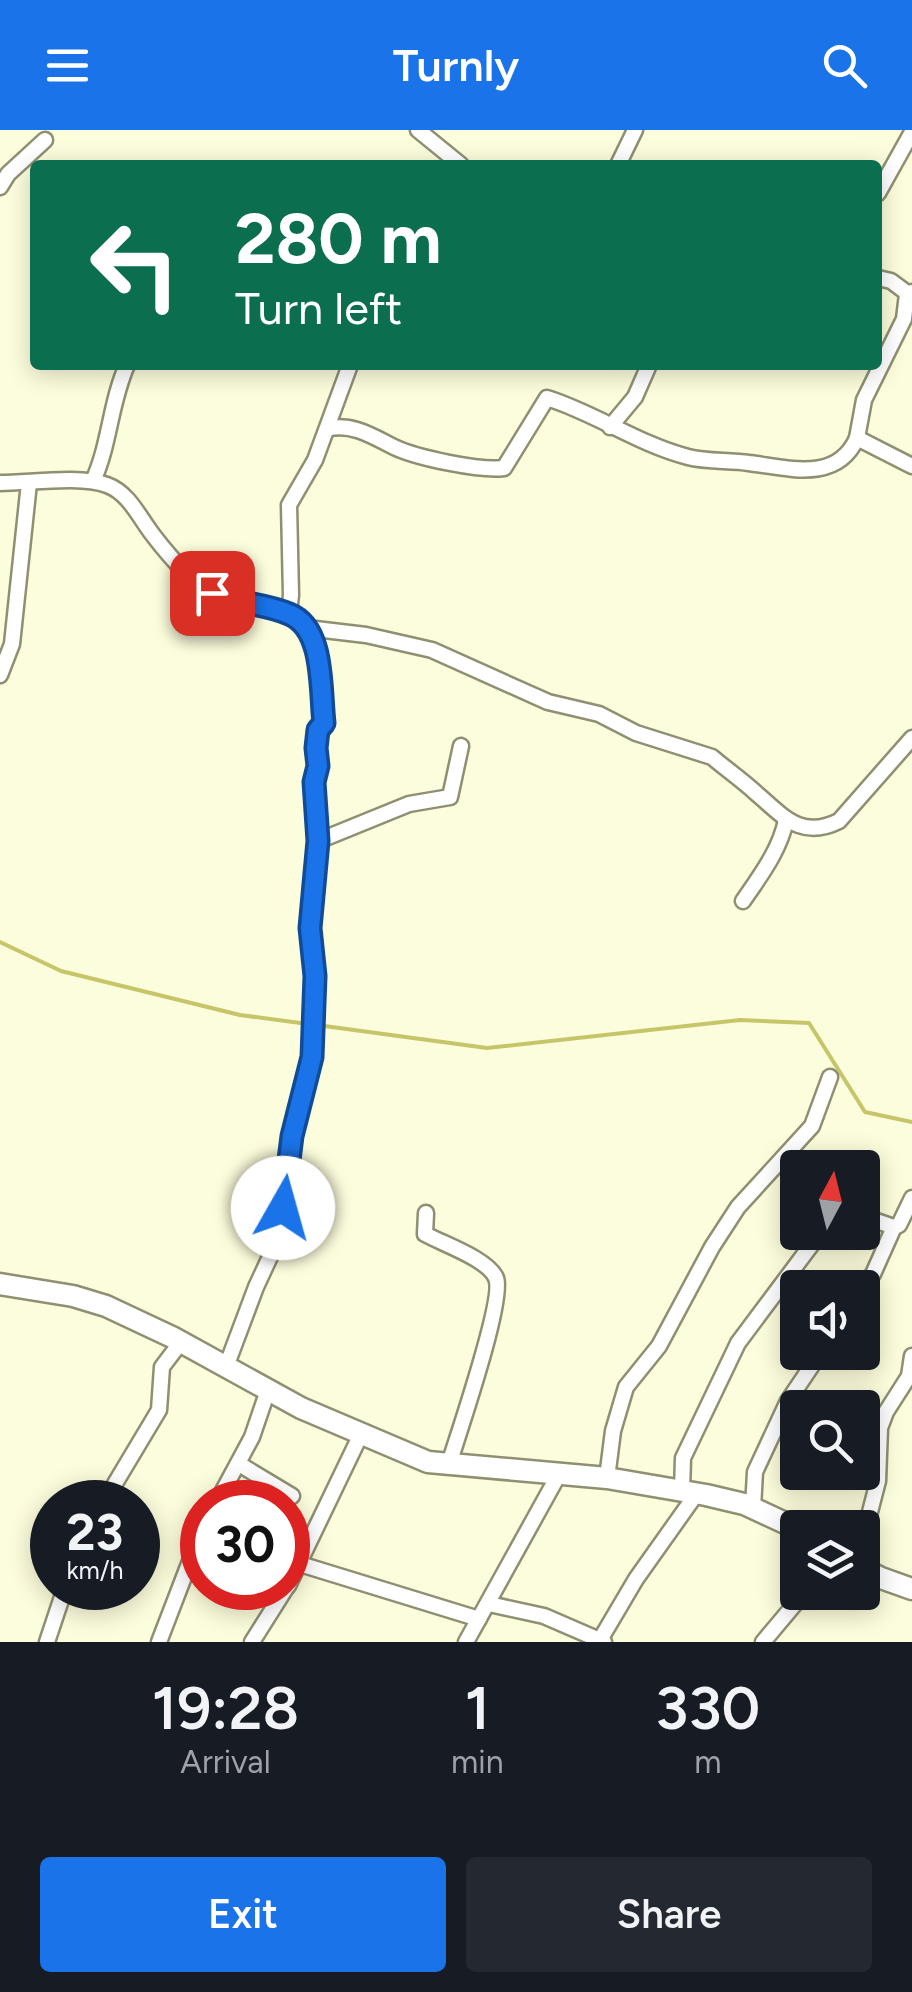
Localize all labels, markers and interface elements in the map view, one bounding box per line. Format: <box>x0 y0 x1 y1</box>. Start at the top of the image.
icon: menu <box>40 38 95 93</box>
text: Turnly <box>393 38 519 92</box>
icon: search <box>817 38 872 93</box>
text: 280 m <box>235 196 441 281</box>
icon: left <box>70 200 200 330</box>
text: Turn left <box>235 281 402 335</box>
pin <box>170 551 255 636</box>
icon: arrive <box>185 566 240 621</box>
north arrow <box>780 1150 880 1250</box>
map controls <box>780 1150 880 1610</box>
position arrow <box>231 1156 335 1260</box>
button: sound <box>780 1270 880 1370</box>
button: search <box>780 1390 880 1490</box>
speed limit sign: 30 <box>180 1480 310 1610</box>
text: 23 <box>67 1502 123 1563</box>
button: layers <box>780 1510 880 1610</box>
text: km/h <box>66 1555 124 1585</box>
text: 19:28 <box>152 1672 299 1744</box>
text: 1 <box>465 1672 490 1744</box>
text: 330 <box>655 1672 760 1744</box>
text: Arrival <box>180 1743 271 1781</box>
text: min <box>451 1743 504 1781</box>
text: m <box>694 1743 721 1781</box>
button: Exit <box>40 1857 446 1972</box>
button: Share <box>466 1857 872 1972</box>

